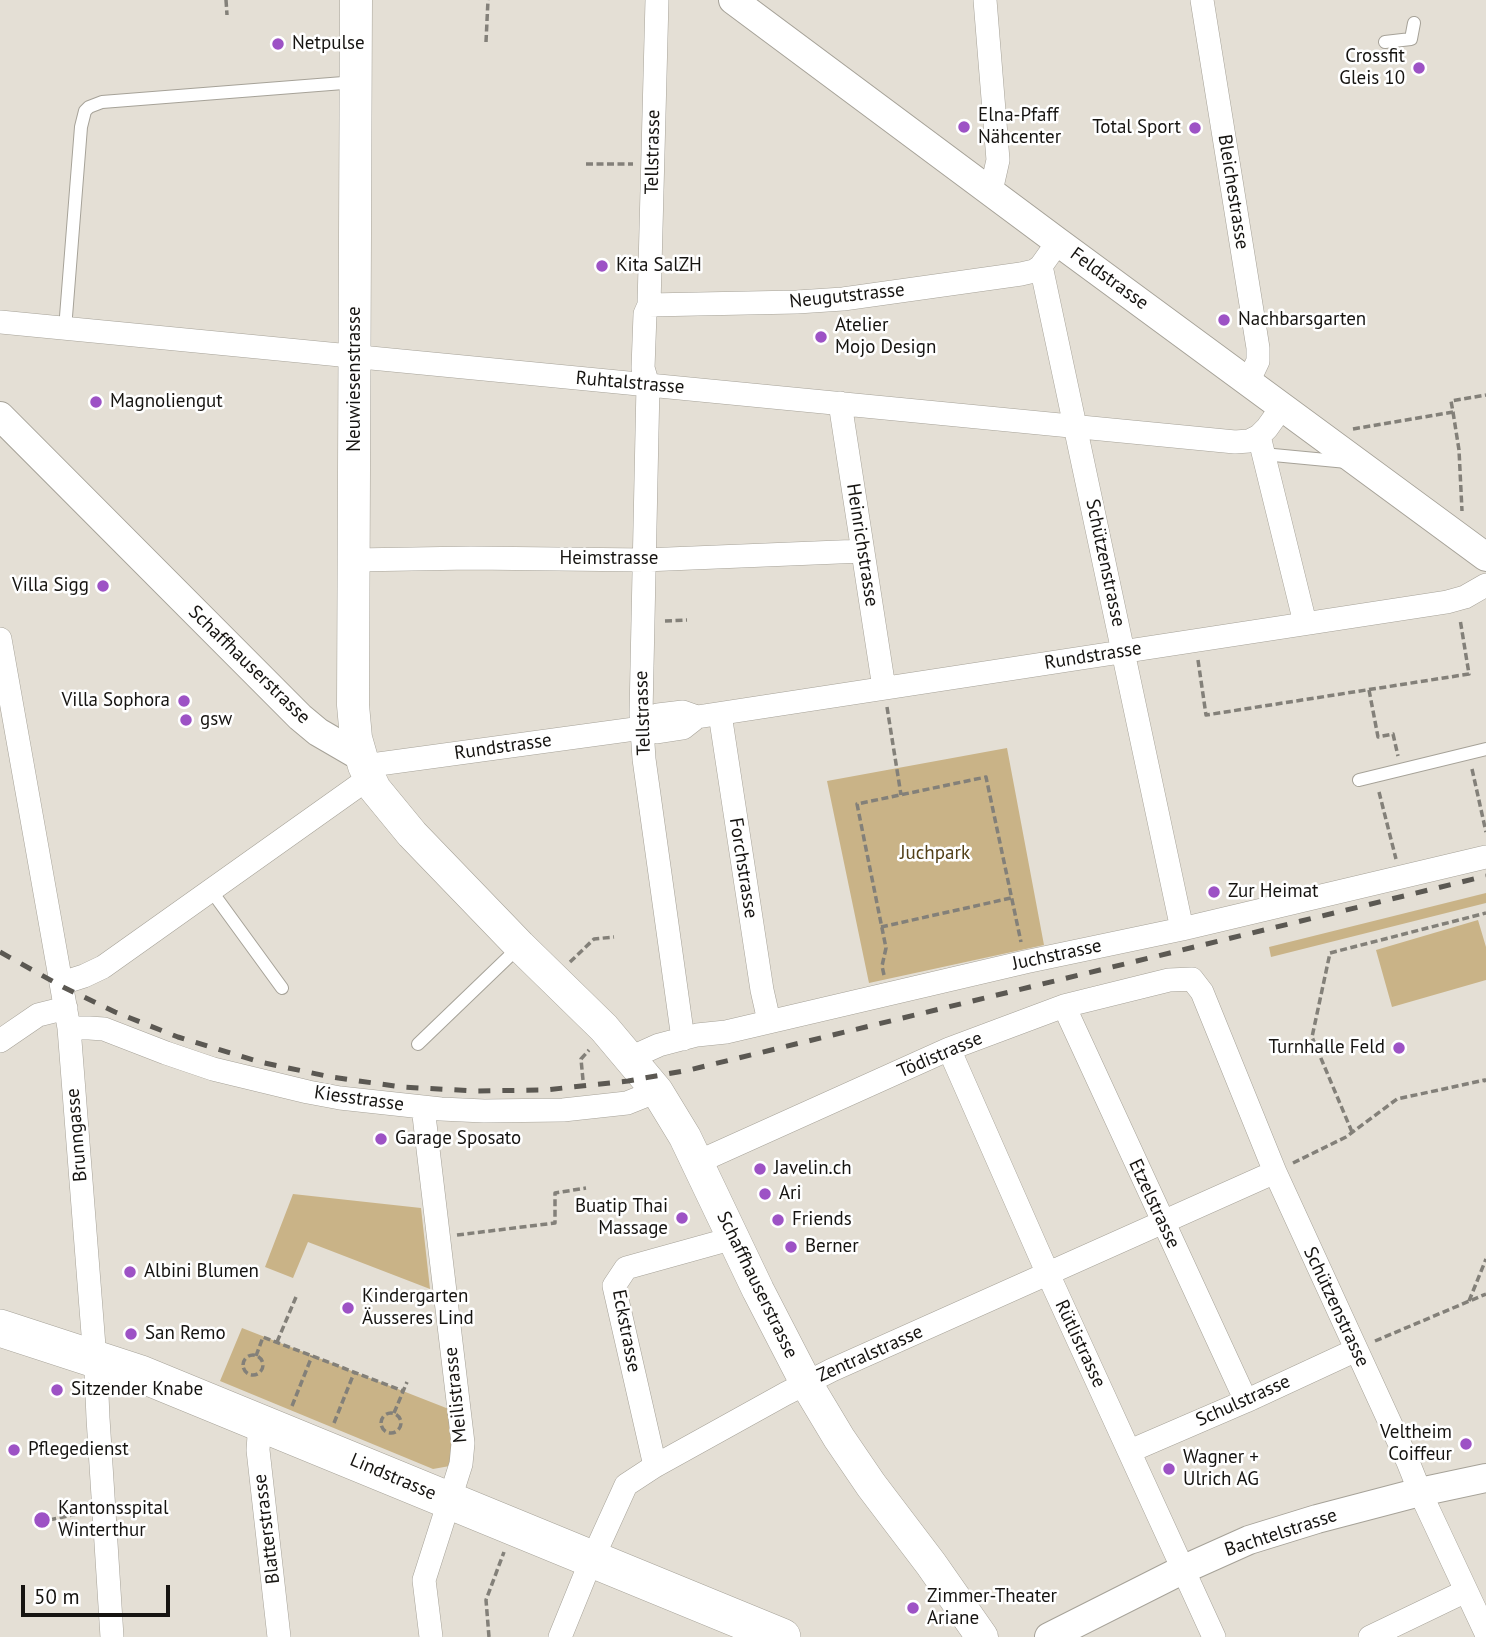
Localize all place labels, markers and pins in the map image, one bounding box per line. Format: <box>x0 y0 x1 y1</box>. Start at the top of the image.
place label: Netpulse <box>292 33 365 55</box>
marker: Netpulse <box>270 36 286 52</box>
place label: Crossfit Gleis 10 <box>1339 46 1405 90</box>
marker: Crossfit Gleis 10 <box>1411 60 1427 76</box>
place label: Elna-Pfaff Nähcenter <box>978 105 1061 149</box>
place label: Total Sport <box>1092 117 1181 139</box>
marker: Elna-Pfaff Nähcenter <box>956 119 972 135</box>
marker: Total Sport <box>1187 120 1203 136</box>
place label: Kita SalZH <box>616 255 702 277</box>
marker: Kita SalZH <box>594 258 610 274</box>
place label: Nachbarsgarten <box>1238 309 1366 331</box>
marker: Nachbarsgarten <box>1216 312 1232 328</box>
place label: Atelier Mojo Design <box>835 315 936 359</box>
marker: Atelier Mojo Design <box>813 329 829 345</box>
place label: Magnoliengut <box>110 391 223 413</box>
marker: Magnoliengut <box>88 394 104 410</box>
place label: Villa Sigg <box>12 575 89 597</box>
marker: Villa Sigg <box>95 578 111 594</box>
place label: Villa Sophora <box>62 690 170 712</box>
marker: Villa Sophora <box>176 693 192 709</box>
place label: gsw <box>200 709 232 731</box>
marker: gsw <box>178 712 194 728</box>
place label: Zur Heimat <box>1228 881 1319 903</box>
marker: Zur Heimat <box>1206 884 1222 900</box>
place label: Turnhalle Feld <box>1268 1037 1385 1059</box>
marker: Turnhalle Feld <box>1391 1040 1407 1056</box>
place label: Garage Sposato <box>395 1128 521 1150</box>
marker: Garage Sposato <box>373 1131 389 1147</box>
place label: Javelin.ch <box>774 1158 852 1180</box>
marker: Javelin.ch <box>752 1161 768 1177</box>
place label: Ari <box>779 1183 802 1205</box>
marker: Ari <box>757 1186 773 1202</box>
place label: Buatip Thai Massage <box>575 1196 668 1240</box>
place label: Friends <box>792 1209 852 1231</box>
marker: Buatip Thai Massage <box>674 1210 690 1226</box>
marker: Friends <box>770 1212 786 1228</box>
place label: Berner <box>805 1236 859 1258</box>
marker: Berner <box>783 1239 799 1255</box>
place label: Albini Blumen <box>144 1261 259 1283</box>
marker: Albini Blumen <box>122 1264 138 1280</box>
place label: Kindergarten Äusseres Lind <box>362 1286 474 1330</box>
marker: Kindergarten Äusseres Lind <box>340 1300 356 1316</box>
place label: San Remo <box>145 1323 226 1345</box>
marker: San Remo <box>123 1326 139 1342</box>
place label: Sitzender Knabe <box>71 1379 203 1401</box>
marker: Sitzender Knabe <box>49 1382 65 1398</box>
place label: Veltheim Coiffeur <box>1380 1422 1452 1466</box>
marker: Veltheim Coiffeur <box>1458 1436 1474 1452</box>
place label: Pflegedienst <box>28 1439 129 1461</box>
marker: Pflegedienst <box>6 1442 22 1458</box>
place label: Wagner + Ulrich AG <box>1183 1447 1259 1491</box>
marker: Wagner + Ulrich AG <box>1161 1461 1177 1477</box>
place label: Kantonsspital Winterthur <box>58 1498 168 1542</box>
marker: Kantonsspital Winterthur <box>32 1510 52 1530</box>
place label: Zimmer-Theater Ariane <box>927 1586 1057 1630</box>
marker: Zimmer-Theater Ariane <box>905 1600 921 1616</box>

